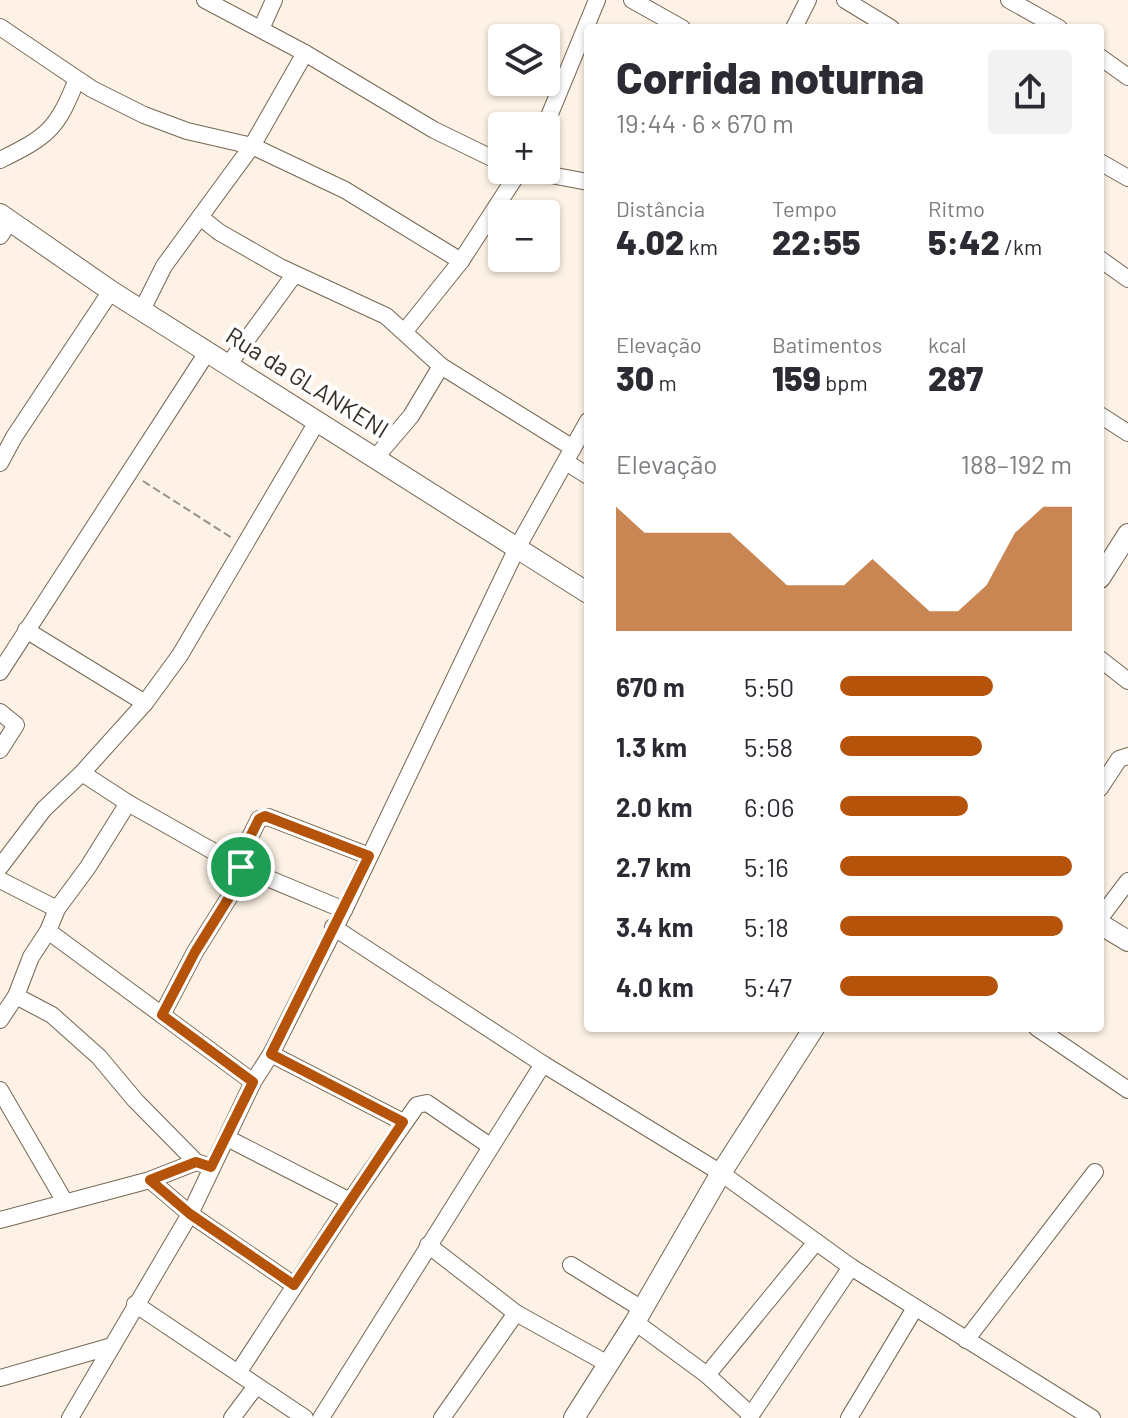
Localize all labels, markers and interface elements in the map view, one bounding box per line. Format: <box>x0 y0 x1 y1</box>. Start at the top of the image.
map controls <box>488 24 560 272</box>
button: layers <box>488 24 560 96</box>
text: Corrida noturna <box>616 50 924 103</box>
button: share <box>988 50 1072 134</box>
text: 19:44 · 6 × 670 m <box>616 107 794 138</box>
button: + <box>488 112 560 184</box>
text: Distância <box>616 195 705 221</box>
text: Tempo <box>772 195 837 221</box>
text: Ritmo <box>928 195 985 221</box>
button: − <box>488 200 560 272</box>
text: 4.02 <box>616 221 684 262</box>
text: 22:55 <box>772 221 861 262</box>
text: 5:42 <box>928 221 1000 262</box>
text: km <box>684 233 718 259</box>
text: /km <box>1000 233 1042 259</box>
street label: Rua da GLANKENI <box>221 320 395 443</box>
text: Elevação <box>616 331 702 357</box>
text: Batimentos <box>772 331 882 357</box>
text: kcal <box>928 331 966 357</box>
text: 30 <box>616 357 654 398</box>
text: 159 <box>772 357 821 398</box>
text: 287 <box>928 357 983 398</box>
text: m <box>654 369 677 395</box>
text: bpm <box>821 369 868 395</box>
text: Elevação <box>616 448 717 479</box>
text: 188–192 m <box>961 448 1072 479</box>
text: 670 m <box>616 671 685 702</box>
text: 5:50 <box>744 671 794 702</box>
text: 1.3 km <box>616 731 687 762</box>
text: 5:58 <box>744 731 793 762</box>
text: 2.0 km <box>616 791 693 822</box>
text: 6:06 <box>744 791 794 822</box>
pin <box>207 833 275 901</box>
icon: arrive <box>219 845 263 889</box>
text: 2.7 km <box>616 851 691 882</box>
text: 5:16 <box>744 851 789 882</box>
text: 3.4 km <box>616 911 694 942</box>
text: 5:18 <box>744 911 789 942</box>
text: 4.0 km <box>616 971 694 1002</box>
text: 5:47 <box>744 971 792 1002</box>

